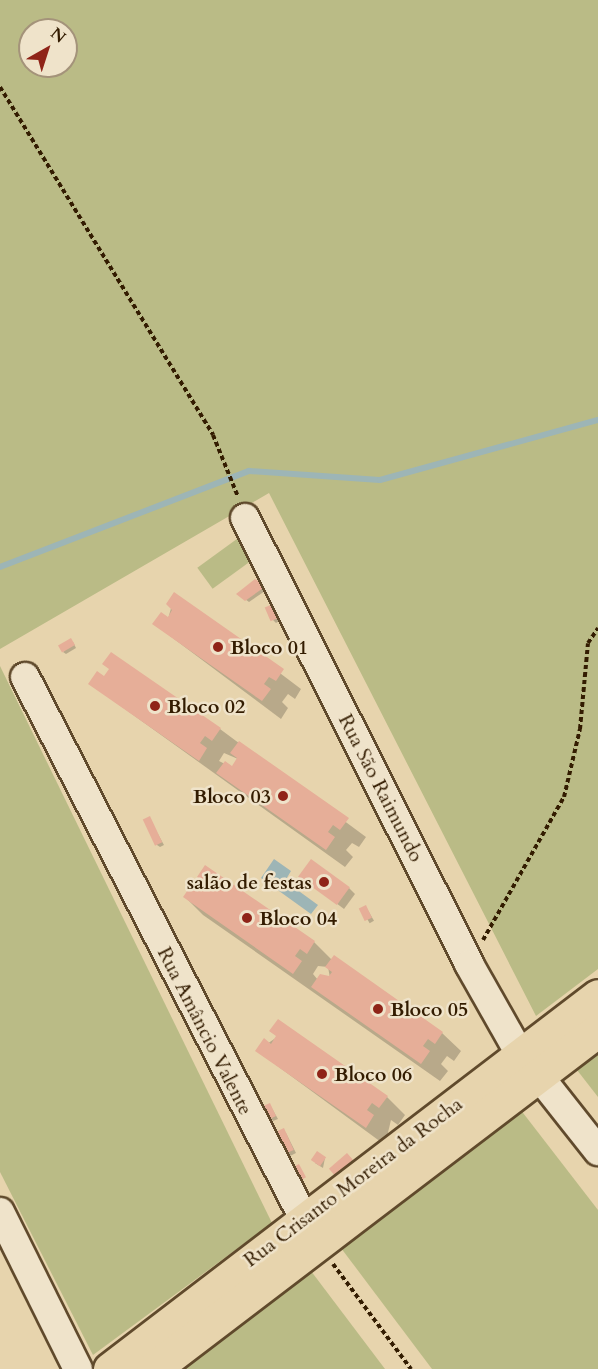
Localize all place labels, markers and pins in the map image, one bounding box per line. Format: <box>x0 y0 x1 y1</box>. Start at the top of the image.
place label: Bloco 01 <box>230 635 308 659</box>
marker: Bloco 01 <box>211 640 225 654</box>
place label: Bloco 02 <box>167 694 245 718</box>
marker: Bloco 02 <box>148 699 162 713</box>
place label: Bloco 03 <box>193 784 271 808</box>
marker: Bloco 03 <box>276 789 290 803</box>
place label: salão de festas <box>187 870 312 894</box>
marker: salão de festas <box>317 875 331 889</box>
place label: Bloco 04 <box>259 906 337 930</box>
marker: Bloco 04 <box>240 911 254 925</box>
place label: Bloco 05 <box>390 997 468 1021</box>
marker: Bloco 05 <box>371 1002 385 1016</box>
place label: Bloco 06 <box>334 1062 412 1086</box>
marker: Bloco 06 <box>315 1067 329 1081</box>

